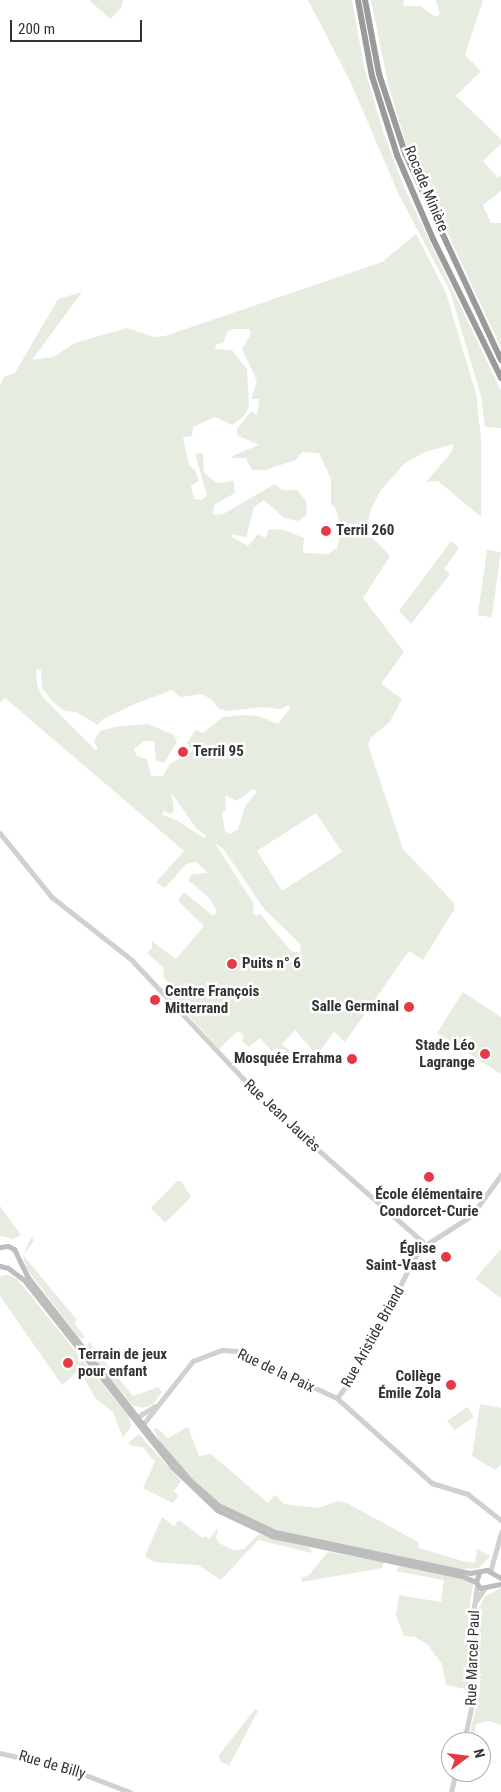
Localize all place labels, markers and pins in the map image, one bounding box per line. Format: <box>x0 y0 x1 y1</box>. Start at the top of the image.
place label: Terril 260 <box>336 522 394 540</box>
marker: Terril 260 <box>320 525 332 537</box>
place label: Terril 95 <box>193 743 244 761</box>
marker: Terril 95 <box>177 746 189 758</box>
place label: Puits n° 6 <box>242 955 301 973</box>
marker: Puits n° 6 <box>226 958 238 970</box>
place label: Centre François Mitterrand <box>165 982 259 1017</box>
marker: Centre François Mitterrand <box>149 994 161 1006</box>
place label: Salle Germinal <box>312 998 399 1016</box>
marker: Salle Germinal <box>403 1001 415 1013</box>
place label: Stade Léo Lagrange <box>415 1036 475 1071</box>
marker: Stade Léo Lagrange <box>479 1048 491 1060</box>
place label: Mosquée Errahma <box>234 1050 342 1068</box>
marker: Mosquée Errahma <box>346 1053 358 1065</box>
marker: École élémentaire Condorcet-Curie <box>423 1171 435 1183</box>
place label: École élémentaire Condorcet-Curie <box>375 1185 483 1220</box>
place label: Église Saint-Vaast <box>366 1239 436 1274</box>
marker: Église Saint-Vaast <box>440 1251 452 1263</box>
place label: Terrain de jeux pour enfant <box>78 1345 167 1380</box>
marker: Terrain de jeux pour enfant <box>62 1357 74 1369</box>
place label: Collège Émile Zola <box>378 1367 441 1402</box>
marker: Collège Émile Zola <box>445 1379 457 1391</box>

